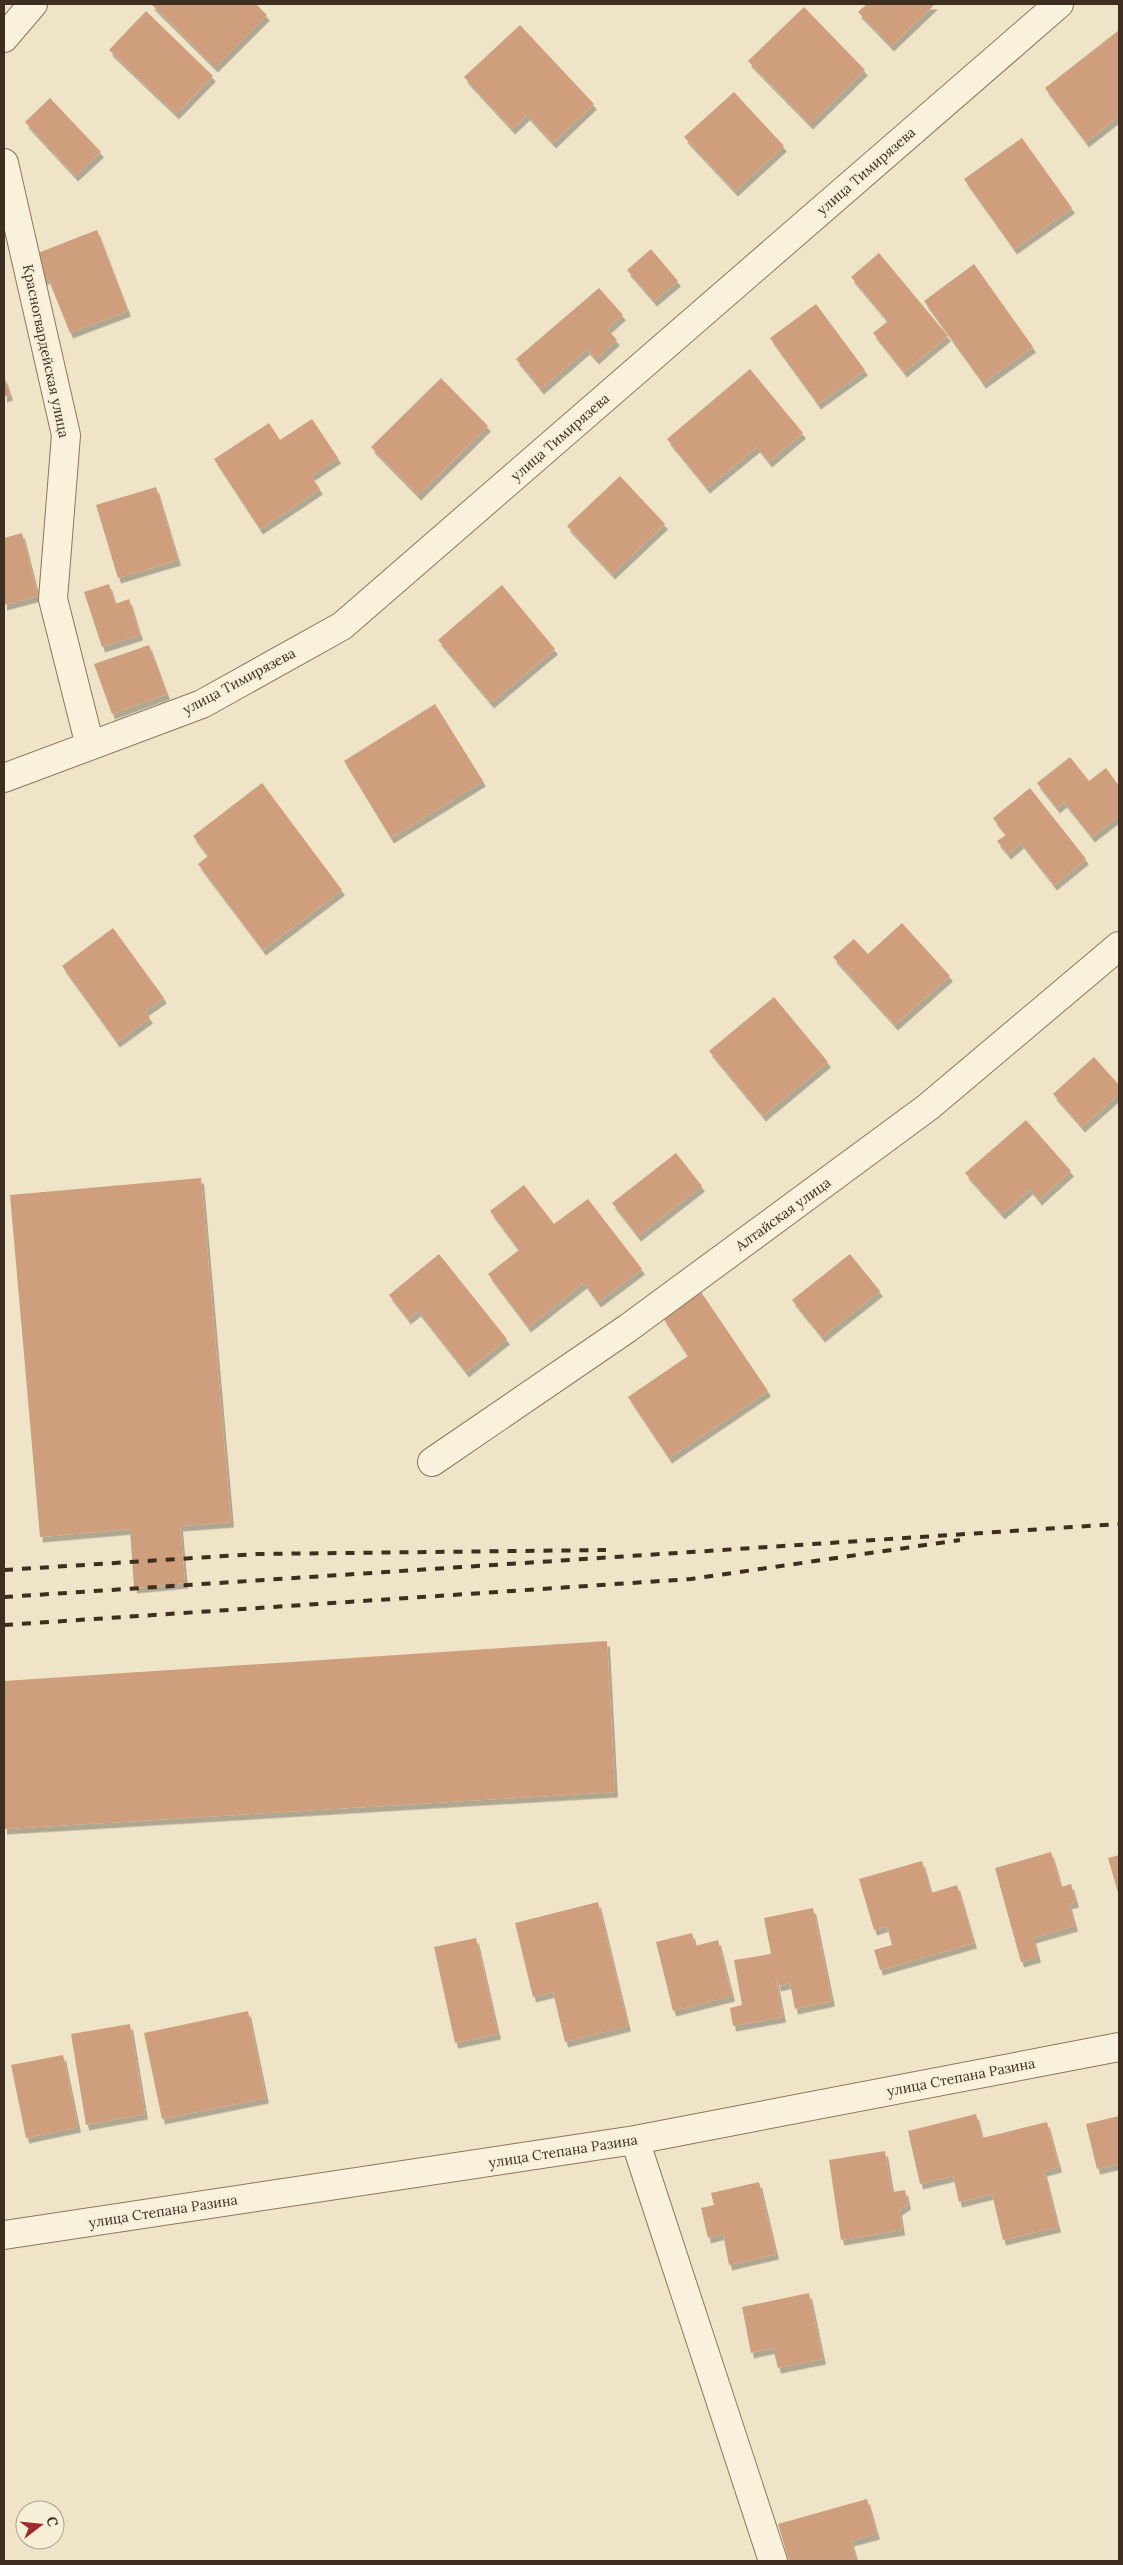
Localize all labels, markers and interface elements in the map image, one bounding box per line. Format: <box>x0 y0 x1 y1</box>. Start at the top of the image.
street label: улица Тимирязева <box>813 123 919 219</box>
street label: Красногвардейская улица <box>19 263 73 439</box>
street label: улица Тимирязева <box>507 389 613 485</box>
street label: улица Тимирязева <box>180 644 298 718</box>
street label: Алтайская улица <box>731 1173 834 1255</box>
street label: улица Степана Разина <box>885 2054 1037 2100</box>
street label: улица Степана Разина <box>487 2130 639 2172</box>
street label: улица Степана Разина <box>87 2190 239 2232</box>
north arrow <box>15 2500 65 2550</box>
text: С <box>43 2514 63 2529</box>

